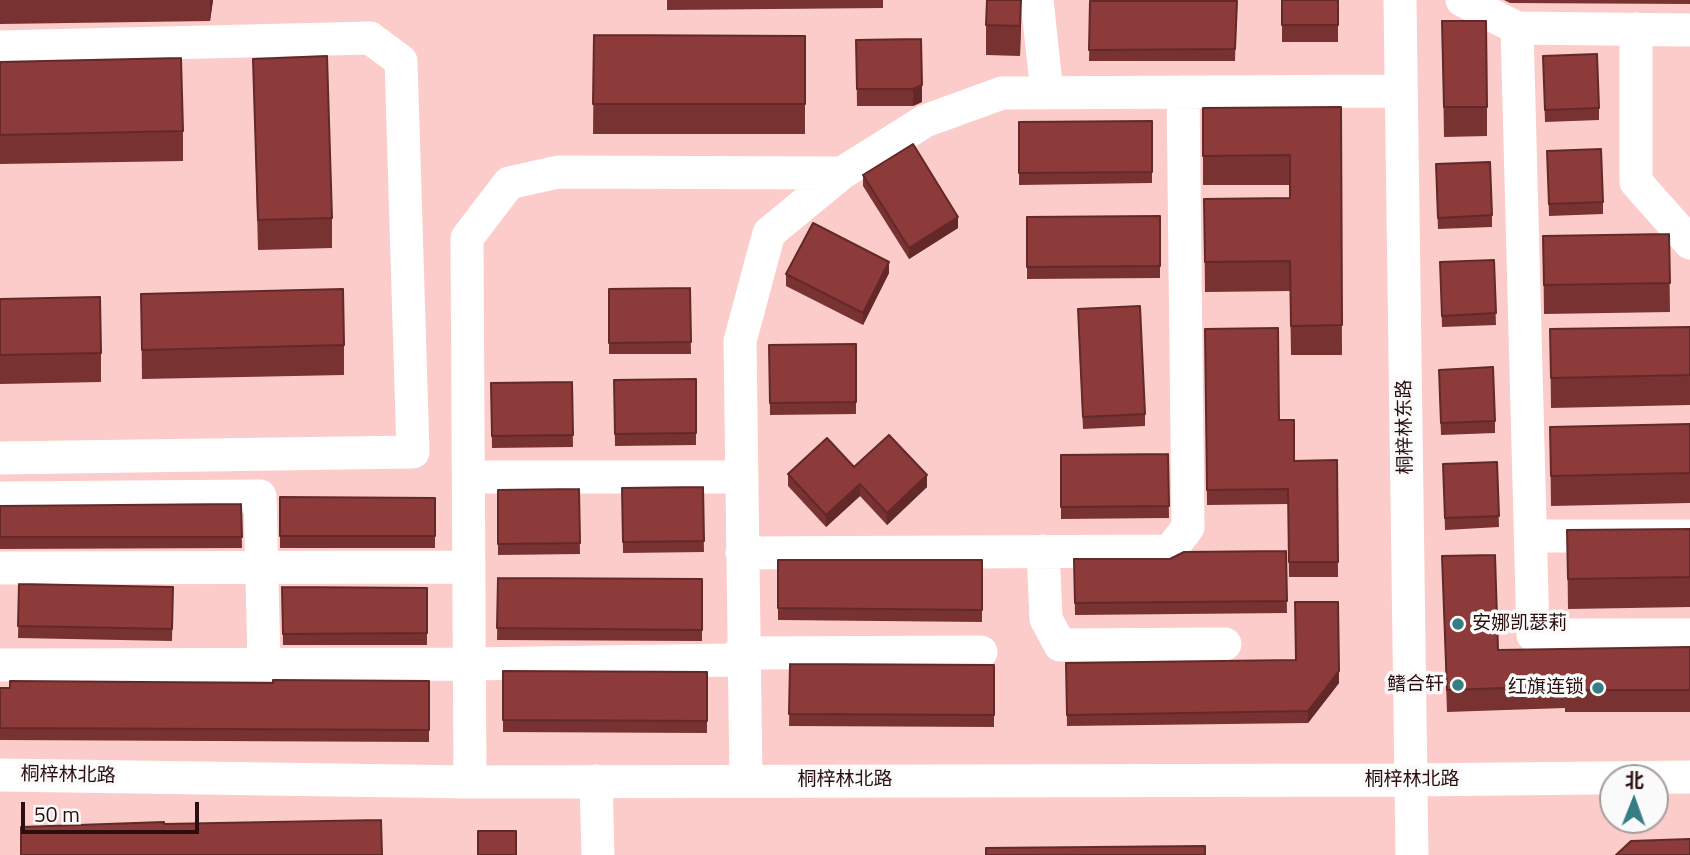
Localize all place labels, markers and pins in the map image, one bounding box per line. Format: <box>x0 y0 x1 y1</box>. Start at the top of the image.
place label: 安娜凯瑟莉 <box>1472 613 1567 635</box>
marker: 安娜凯瑟莉 <box>1450 616 1466 632</box>
place label: 鳍合轩 <box>1387 674 1444 696</box>
marker: 鳍合轩 <box>1450 677 1466 693</box>
place label: 红旗连锁 <box>1508 677 1584 699</box>
marker: 红旗连锁 <box>1590 680 1606 696</box>

